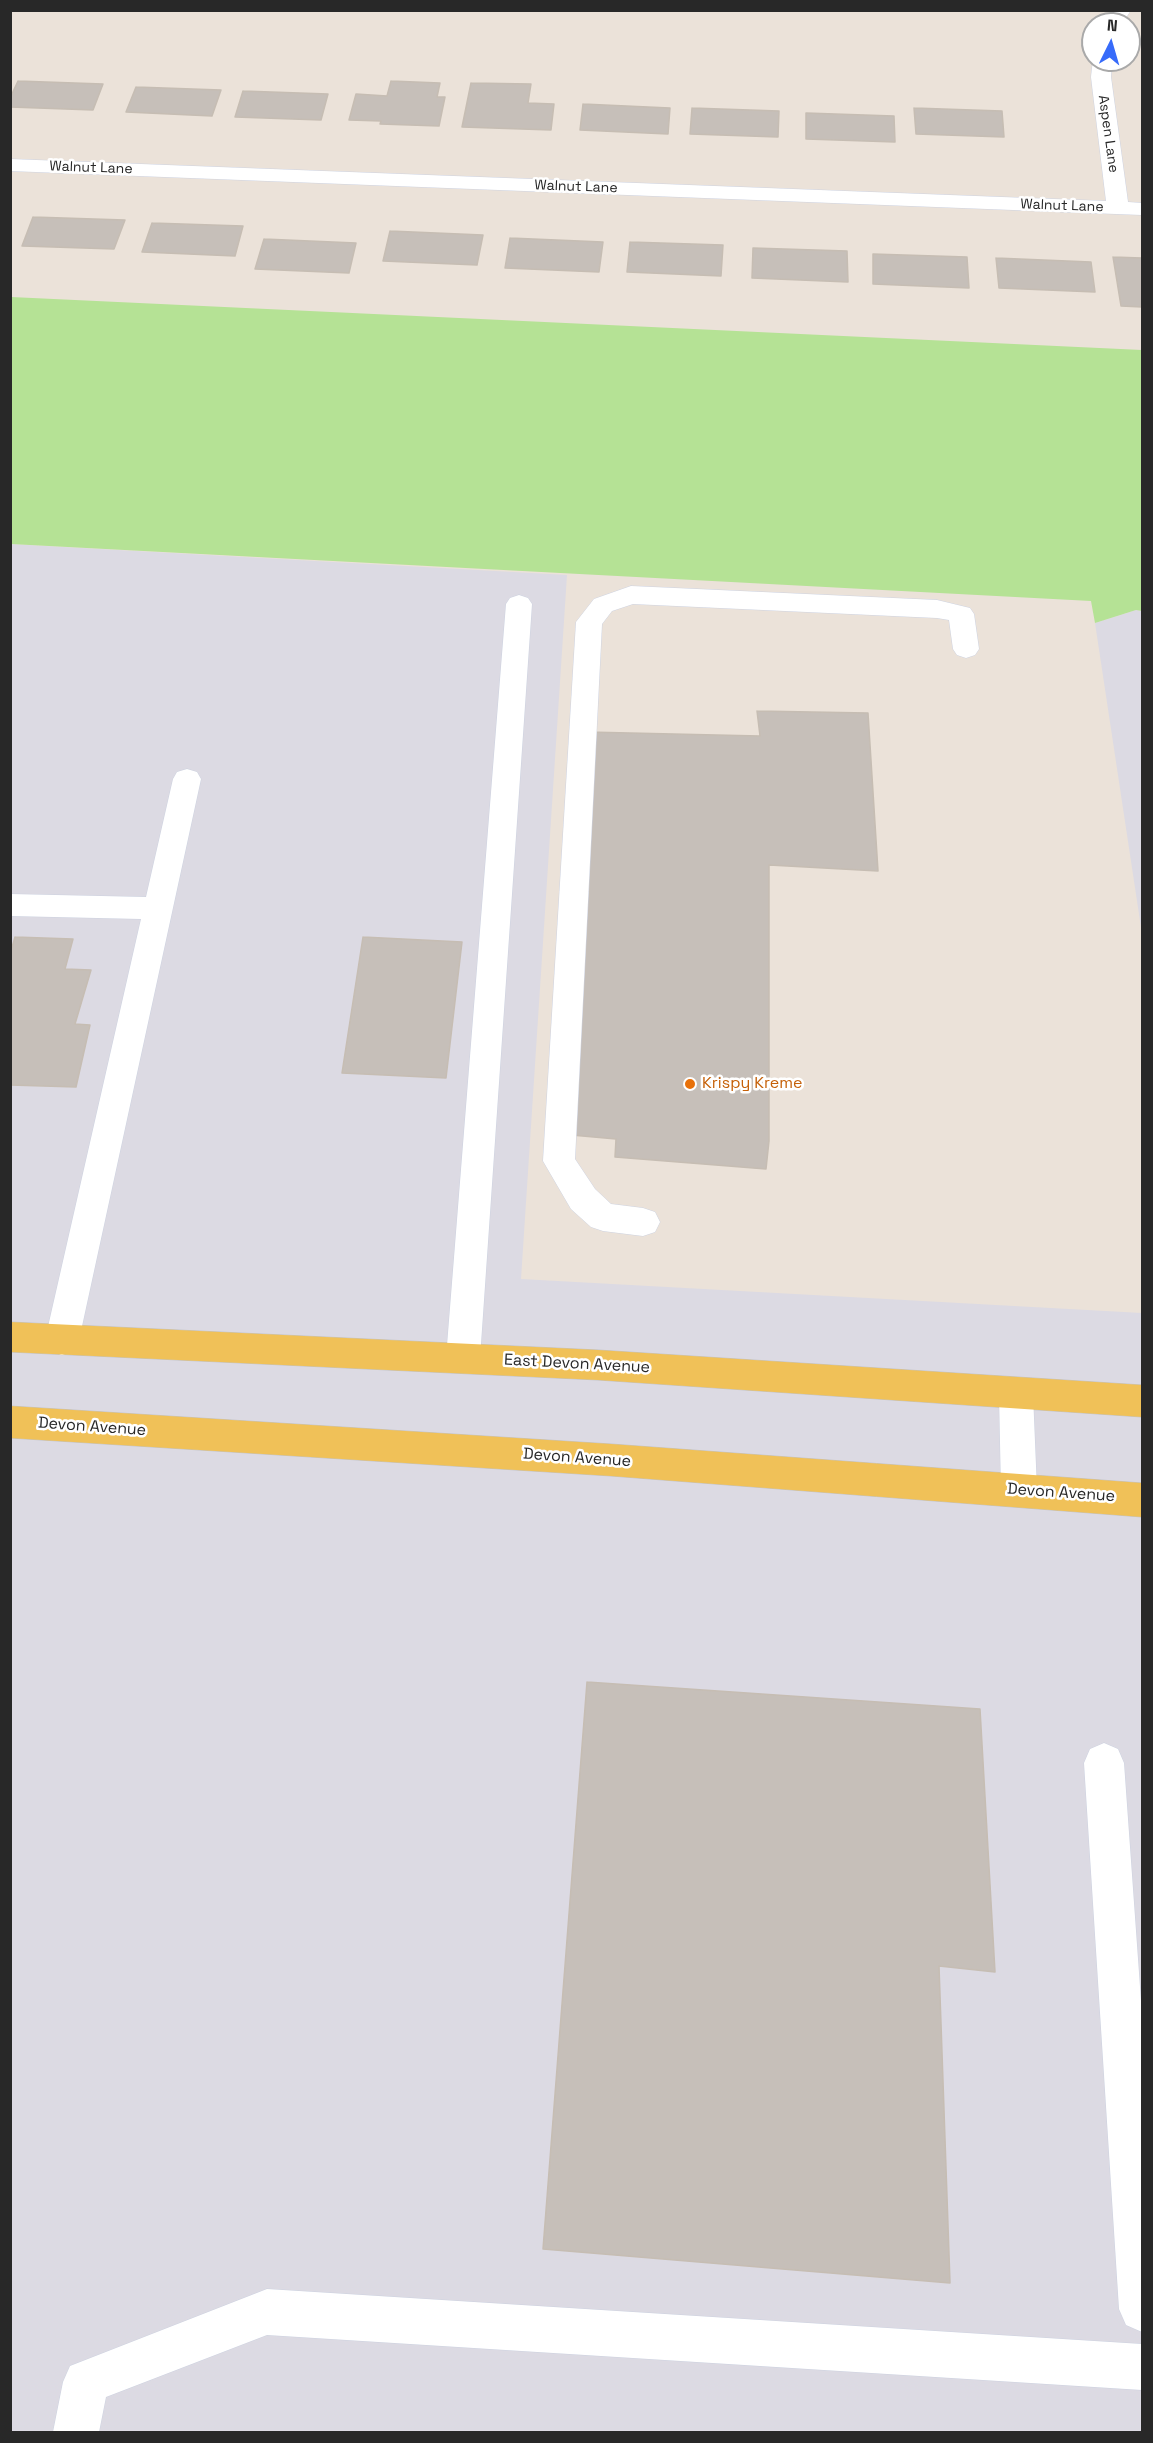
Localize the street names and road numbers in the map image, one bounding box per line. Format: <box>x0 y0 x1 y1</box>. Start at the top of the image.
street label: Aspen Lane <box>1094 94 1122 174</box>
street label: Walnut Lane <box>49 158 133 178</box>
street label: Walnut Lane <box>534 177 618 197</box>
street label: Walnut Lane <box>1020 196 1104 216</box>
street label: East Devon Avenue <box>503 1351 651 1377</box>
street label: Devon Avenue <box>37 1414 147 1440</box>
street label: Devon Avenue <box>522 1445 632 1471</box>
street label: Devon Avenue <box>1006 1480 1116 1506</box>

